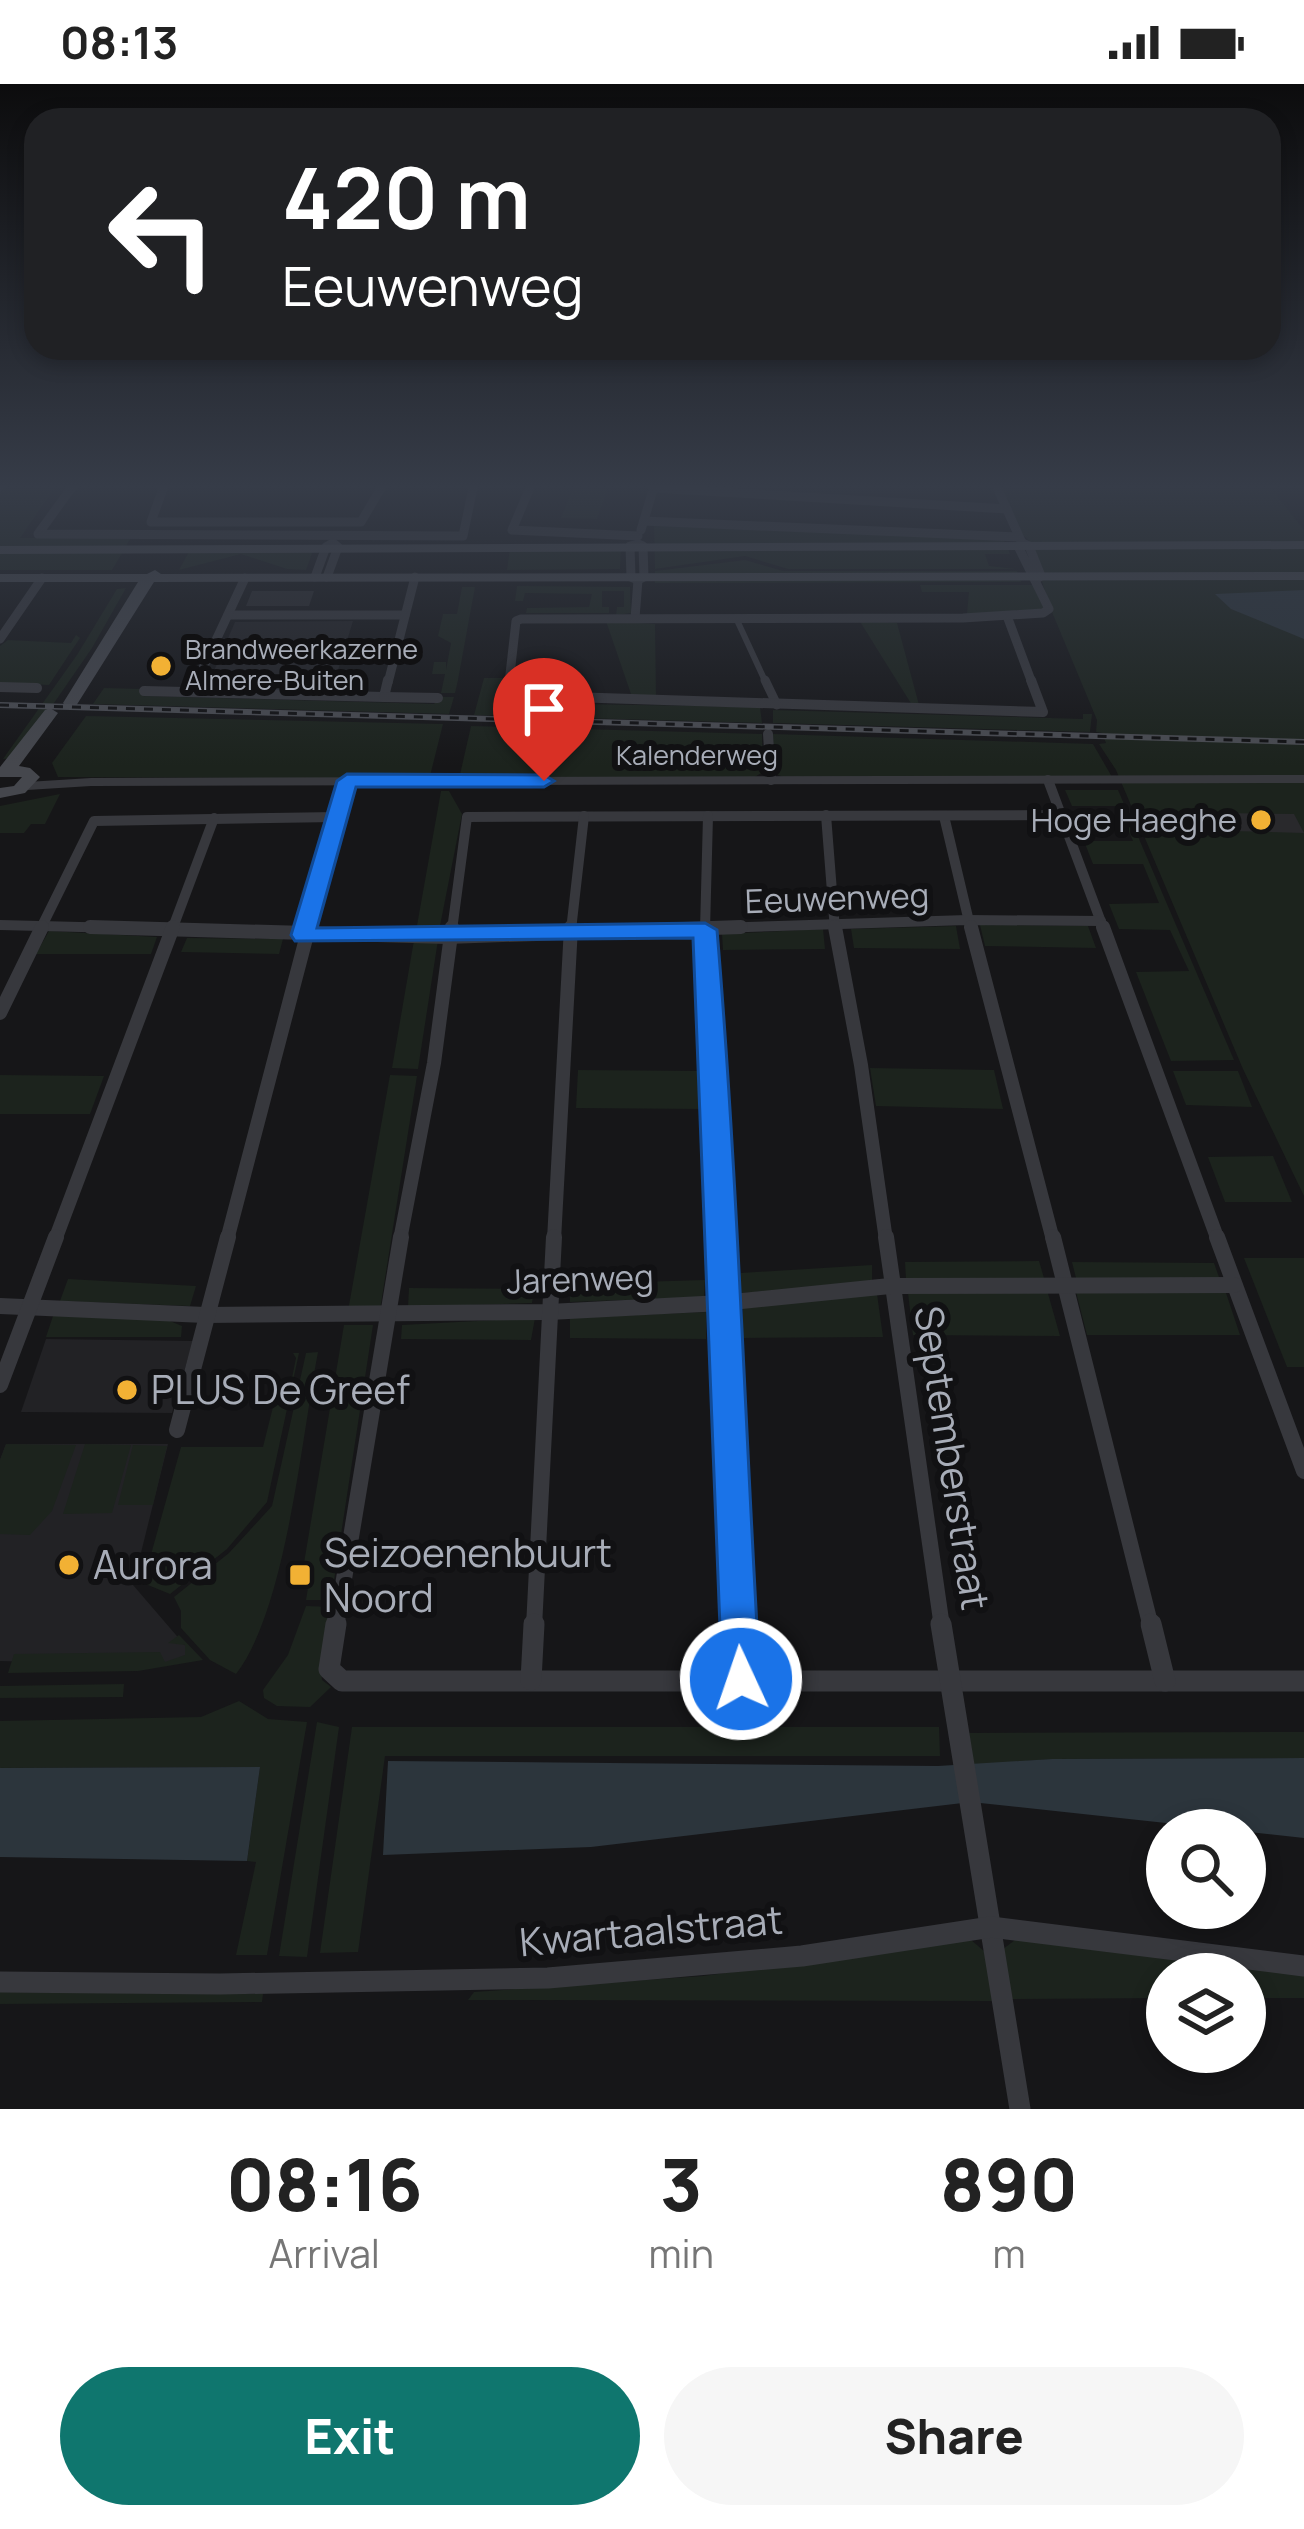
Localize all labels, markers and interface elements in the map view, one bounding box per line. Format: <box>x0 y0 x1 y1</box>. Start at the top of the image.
text: 08:13 <box>60 11 178 73</box>
text: 420 m <box>282 139 531 254</box>
icon: left <box>84 156 240 312</box>
text: Eeuwenweg <box>282 248 584 322</box>
place label: Brandweerkazerne Almere-Buiten <box>185 630 418 698</box>
marker: Brandweerkazerne Almere-Buiten <box>148 653 174 679</box>
pin <box>493 658 595 781</box>
icon: arrive <box>511 676 577 742</box>
street label: Kalenderweg <box>616 736 778 773</box>
place label: Hoge Haeghe <box>1031 797 1237 842</box>
marker: Hoge Haeghe <box>1248 807 1274 833</box>
street label: Eeuwenweg <box>744 872 930 923</box>
street label: Jarenweg <box>506 1253 654 1304</box>
street label: Septemberstraat <box>902 1302 1004 1614</box>
place label: PLUS De Greef <box>151 1362 410 1416</box>
marker: PLUS De Greef <box>114 1377 140 1403</box>
place label: Seizoenenbuurt Noord <box>324 1525 612 1624</box>
place label: Aurora <box>93 1537 213 1591</box>
marker: Aurora <box>56 1552 82 1578</box>
marker: Seizoenenbuurt Noord <box>287 1562 313 1588</box>
position arrow <box>678 1616 804 1742</box>
map controls <box>1146 1809 1266 2073</box>
button: search <box>1146 1809 1266 1929</box>
street label: Kwartaalstraat <box>517 1892 785 1968</box>
button: layers <box>1146 1953 1266 2073</box>
text: 08:16 <box>226 2134 423 2233</box>
text: 3 <box>660 2134 702 2233</box>
text: 890 <box>940 2134 1078 2233</box>
text: Arrival <box>269 2226 380 2280</box>
text: min <box>649 2226 714 2280</box>
text: m <box>992 2226 1025 2280</box>
button: Exit <box>60 2367 640 2505</box>
button: Share <box>664 2367 1244 2505</box>

